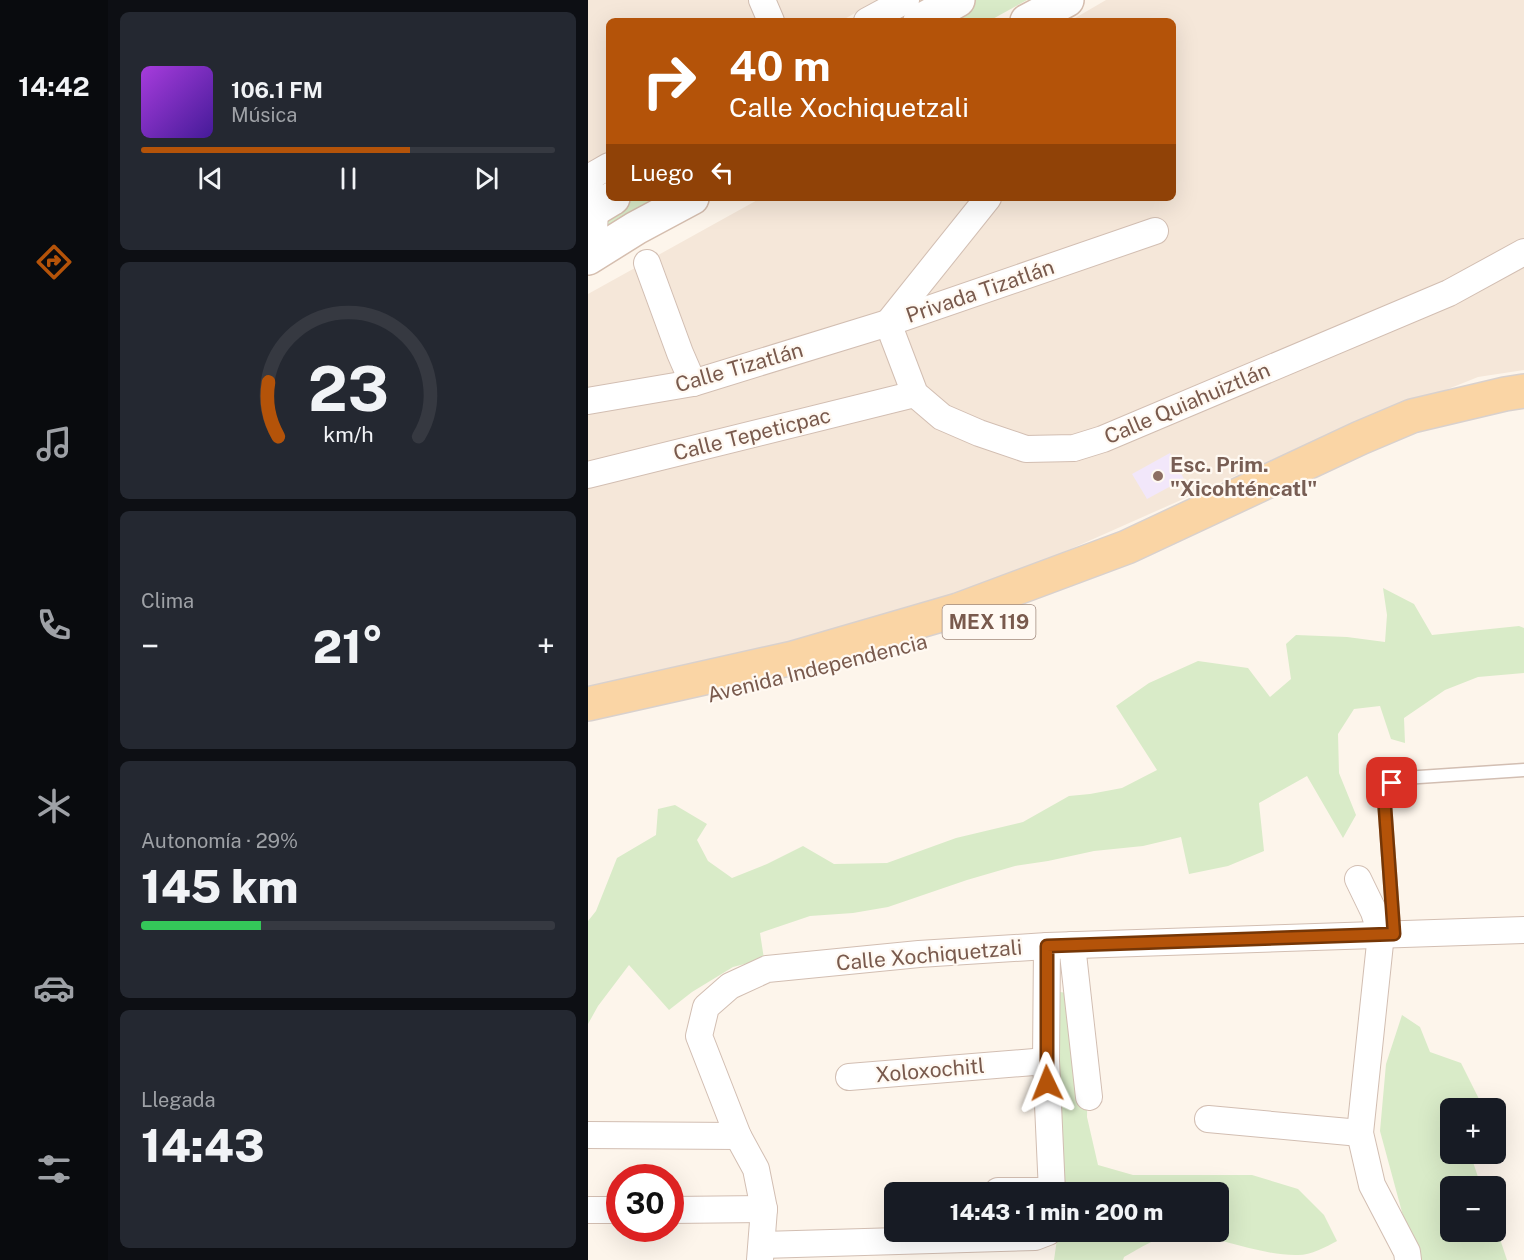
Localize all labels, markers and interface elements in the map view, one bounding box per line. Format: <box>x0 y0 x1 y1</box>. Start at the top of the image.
text: 40 m <box>729 41 831 90</box>
icon: right <box>630 42 708 120</box>
text: 14:42 <box>18 70 90 102</box>
text: 106.1 FM <box>231 77 323 103</box>
text: Calle Xochiquetzali <box>729 91 969 123</box>
text: Música <box>231 103 297 127</box>
icon: left <box>706 156 739 189</box>
text: Luego <box>630 160 694 186</box>
icon: previous <box>194 162 227 195</box>
icon: pause <box>332 162 365 195</box>
icon: next <box>470 162 503 195</box>
icon: directions <box>33 241 75 283</box>
street label: Privada Tizatlán <box>903 254 1057 328</box>
street label: Calle Tizatlán <box>672 337 806 397</box>
text: 23 <box>307 353 389 426</box>
street label: Calle Quiahuiztlán <box>1100 357 1274 449</box>
street label: Calle Tepeticpac <box>671 402 833 466</box>
icon: music <box>33 423 75 465</box>
text: km/h <box>323 423 373 448</box>
place label: Esc. Prim. "Xicohténcatl" <box>1170 452 1317 501</box>
marker: Esc. Prim. "Xicohténcatl" <box>1151 469 1165 483</box>
text: Clima <box>141 589 194 613</box>
icon: phone <box>33 604 75 646</box>
road number: MEX 119 <box>942 605 1036 639</box>
text: 21° <box>313 620 383 673</box>
text: − <box>141 627 159 665</box>
text: + <box>537 627 555 665</box>
street label: Avenida Independencia <box>704 629 930 707</box>
pin <box>1366 757 1417 808</box>
icon: arrive <box>1375 766 1408 799</box>
icon: climate <box>33 785 75 827</box>
text: Autonomía · 29% <box>141 829 298 853</box>
text: 145 km <box>141 860 298 913</box>
street label: Calle Xochiquetzali <box>835 934 1023 976</box>
icon: car <box>33 967 75 1009</box>
position arrow <box>1015 1051 1079 1115</box>
street label: Xoloxochitl <box>875 1053 985 1087</box>
text: Llegada <box>141 1088 216 1112</box>
map controls <box>1440 1098 1506 1242</box>
button: + <box>1440 1098 1506 1164</box>
text: 14:43 <box>141 1119 265 1172</box>
icon: filters <box>33 1148 75 1190</box>
speed limit sign: 30 <box>606 1164 684 1242</box>
button: − <box>1440 1176 1506 1242</box>
text: 14:43 · 1 min · 200 m <box>950 1199 1163 1225</box>

